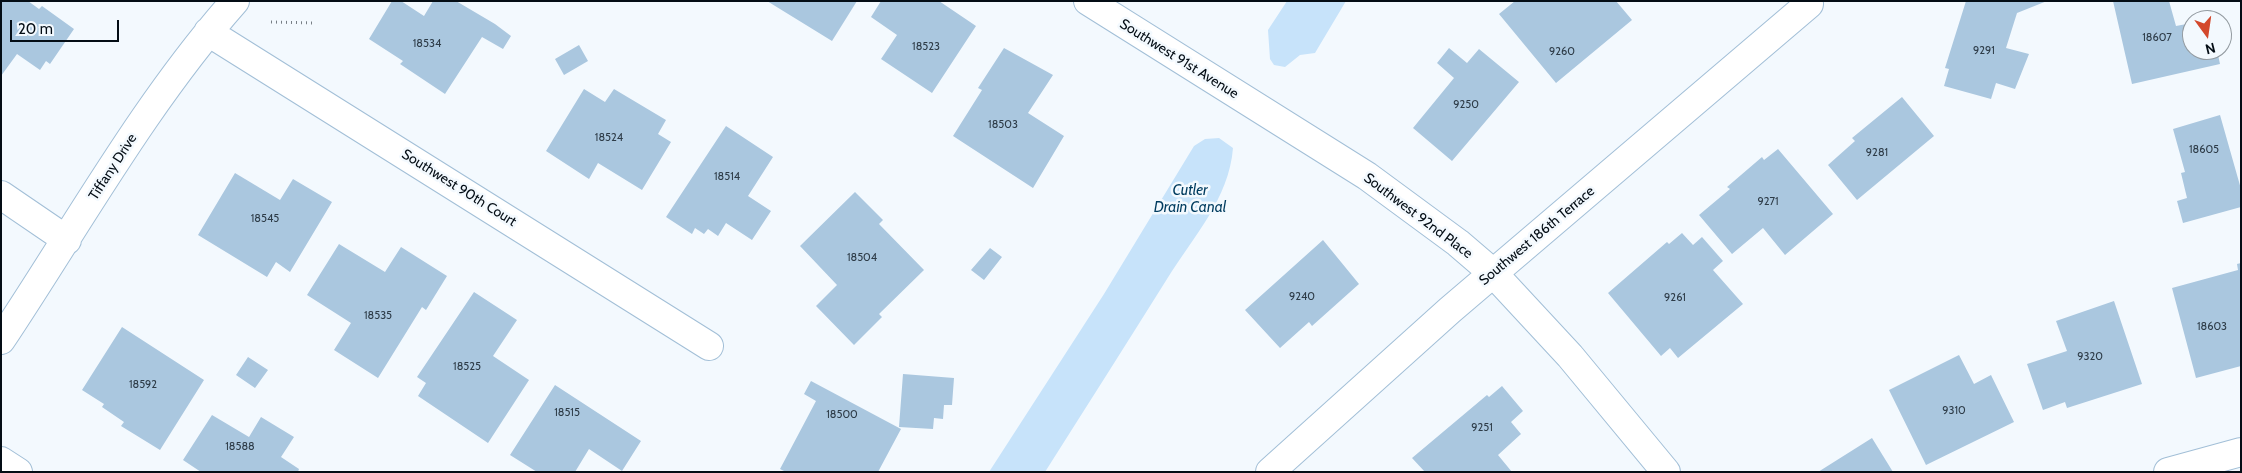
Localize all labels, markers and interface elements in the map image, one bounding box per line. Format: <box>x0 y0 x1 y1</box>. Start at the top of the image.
scale bar <box>12 10 121 42</box>
north arrow <box>2182 10 2232 60</box>
street label: Southwest 91st Avenue <box>1117 16 1241 102</box>
text: 20 m <box>18 20 53 38</box>
house number: 18607 <box>2142 31 2172 45</box>
house number: 18534 <box>413 37 441 51</box>
text: N <box>2203 39 2217 59</box>
house number: 18523 <box>912 40 940 54</box>
house number: 9291 <box>1973 44 1995 58</box>
house number: 9260 <box>1549 45 1575 59</box>
house number: 9250 <box>1453 98 1479 112</box>
house number: 18503 <box>988 118 1018 132</box>
street label: Tiffany Drive <box>85 131 141 203</box>
house number: 18524 <box>595 131 623 145</box>
house number: 18605 <box>2189 143 2219 157</box>
street label: Southwest 90th Court <box>399 146 519 230</box>
house number: 9281 <box>1866 146 1888 160</box>
house number: 18514 <box>714 170 740 184</box>
street label: Southwest 92nd Place <box>1360 170 1476 262</box>
water label: Cutler Drain Canal <box>1154 182 1226 217</box>
street label: Southwest 186th Terrace <box>1476 183 1598 289</box>
house number: 9271 <box>1757 195 1779 209</box>
house number: 18545 <box>251 212 279 226</box>
house number: 18504 <box>847 251 877 265</box>
house number: 9240 <box>1289 290 1315 304</box>
house number: 9261 <box>1664 291 1686 305</box>
house number: 18535 <box>364 309 392 323</box>
house number: 18603 <box>2197 320 2227 334</box>
house number: 9320 <box>2077 350 2103 364</box>
house number: 18525 <box>453 360 481 374</box>
house number: 18592 <box>129 378 157 392</box>
house number: 9310 <box>1942 404 1966 418</box>
house number: 18515 <box>554 406 580 420</box>
house number: 18500 <box>826 408 858 422</box>
house number: 9251 <box>1471 421 1493 435</box>
house number: 18588 <box>225 440 255 454</box>

